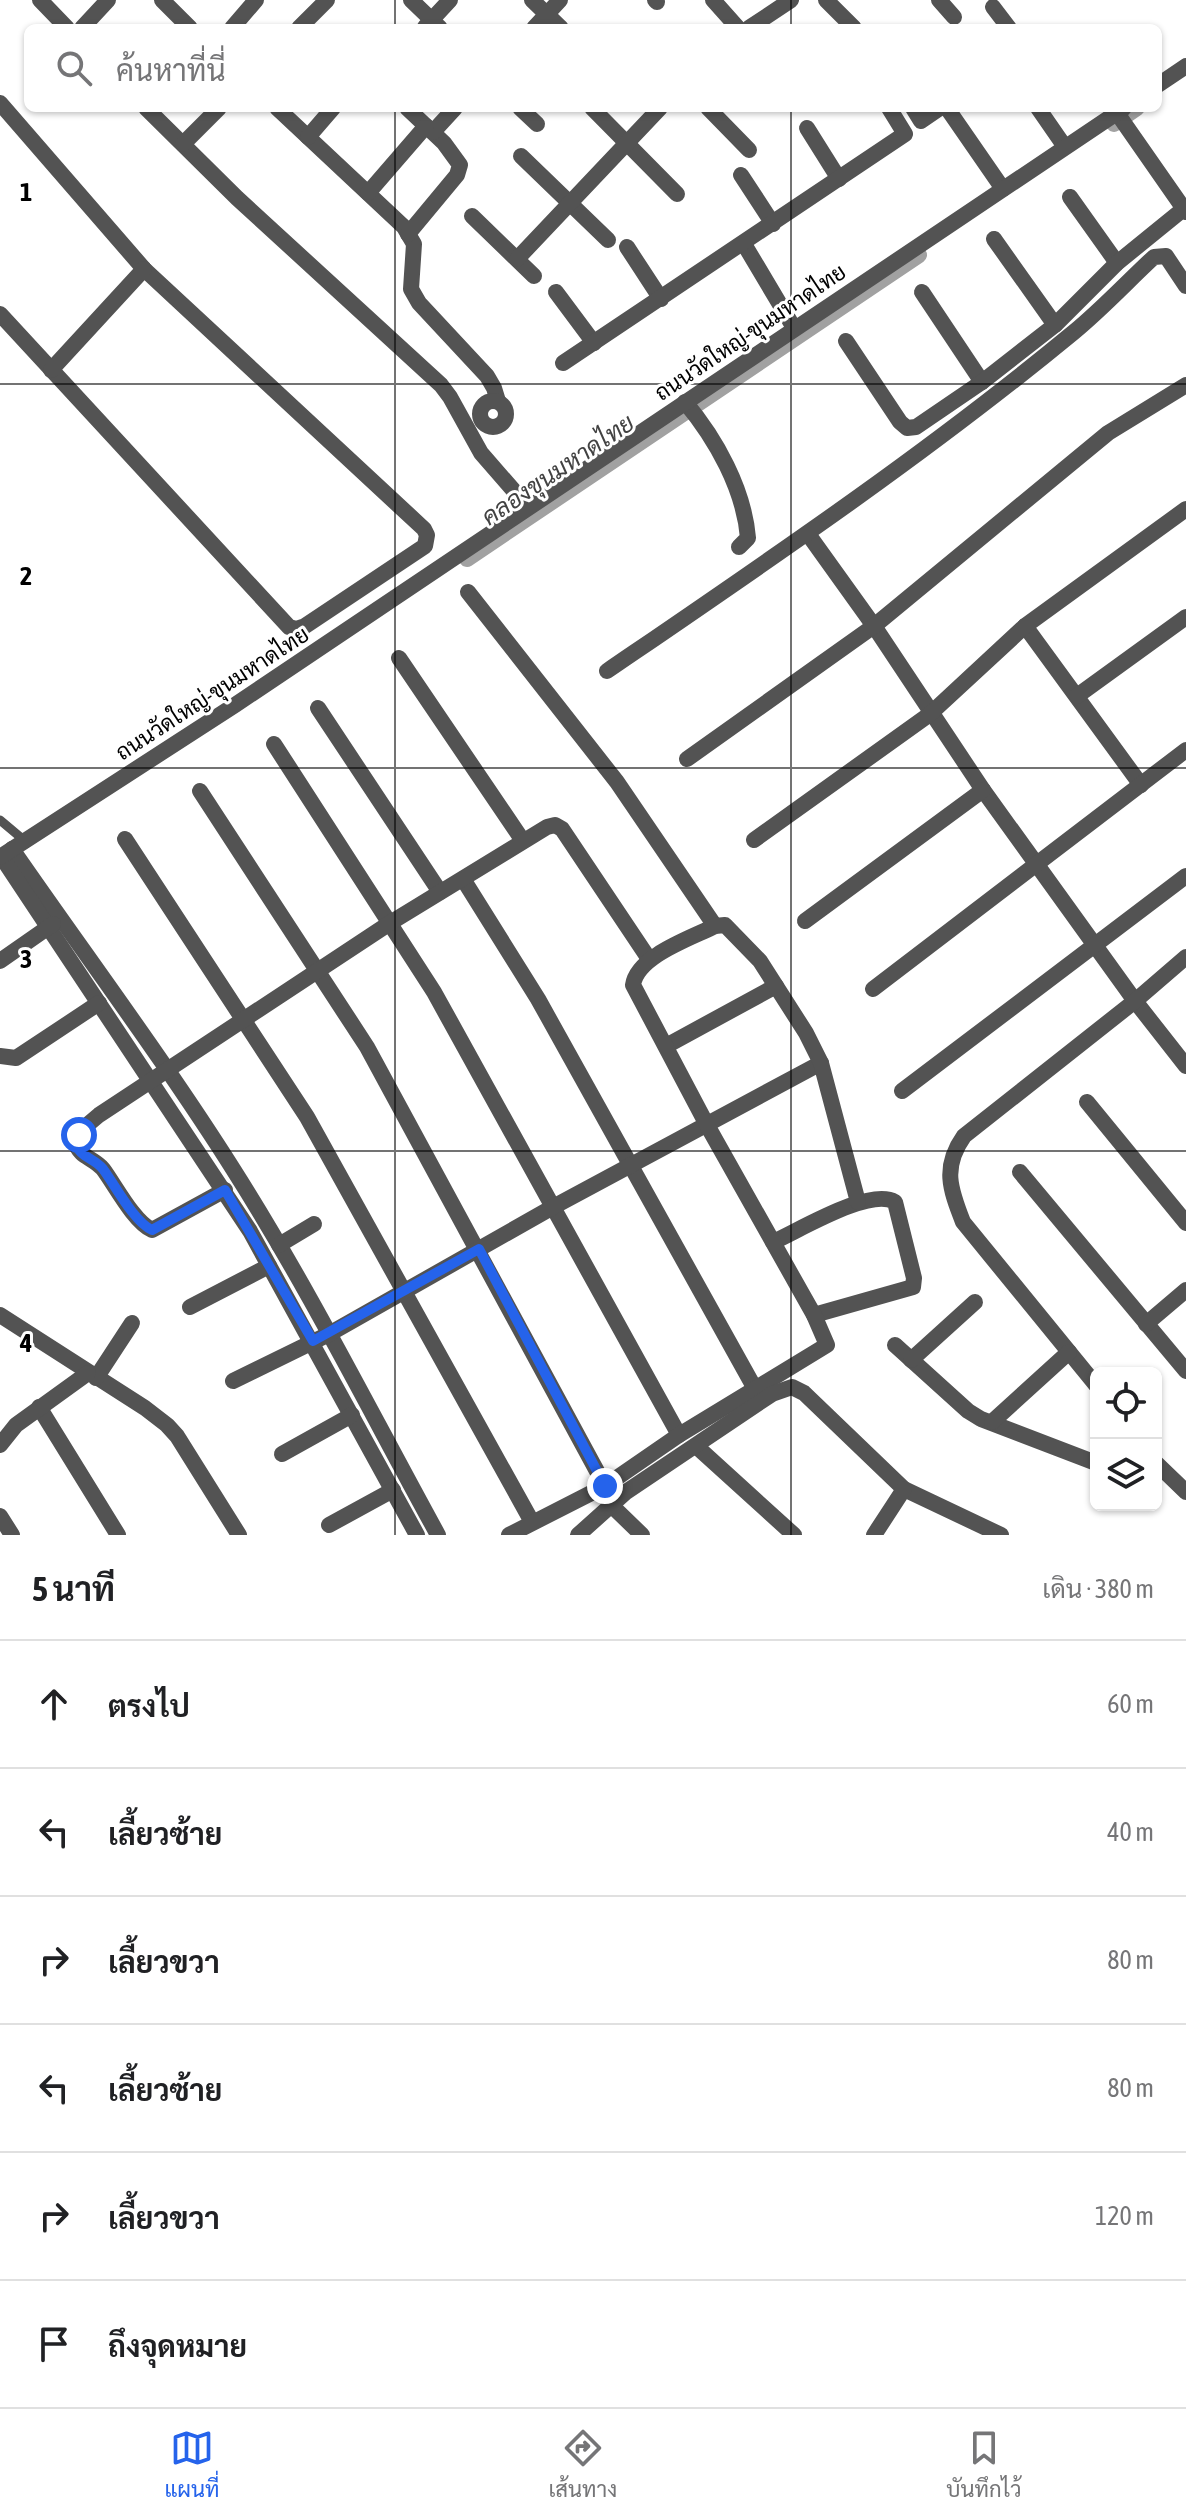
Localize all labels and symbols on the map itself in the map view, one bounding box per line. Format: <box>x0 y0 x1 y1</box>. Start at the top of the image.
text: 1 <box>20 177 32 207</box>
street label: ถนนวัดใหญ่-ขุนมหาดไทย <box>649 257 852 408</box>
water label: คลองขุนมหาดไทย <box>475 407 641 533</box>
text: 2 <box>20 561 32 591</box>
street label: ถนนวัดใหญ่-ขุนมหาดไทย <box>110 620 315 768</box>
text: 3 <box>20 944 32 974</box>
route start <box>61 1117 97 1153</box>
text: 4 <box>19 1328 32 1358</box>
route end <box>587 1468 623 1504</box>

